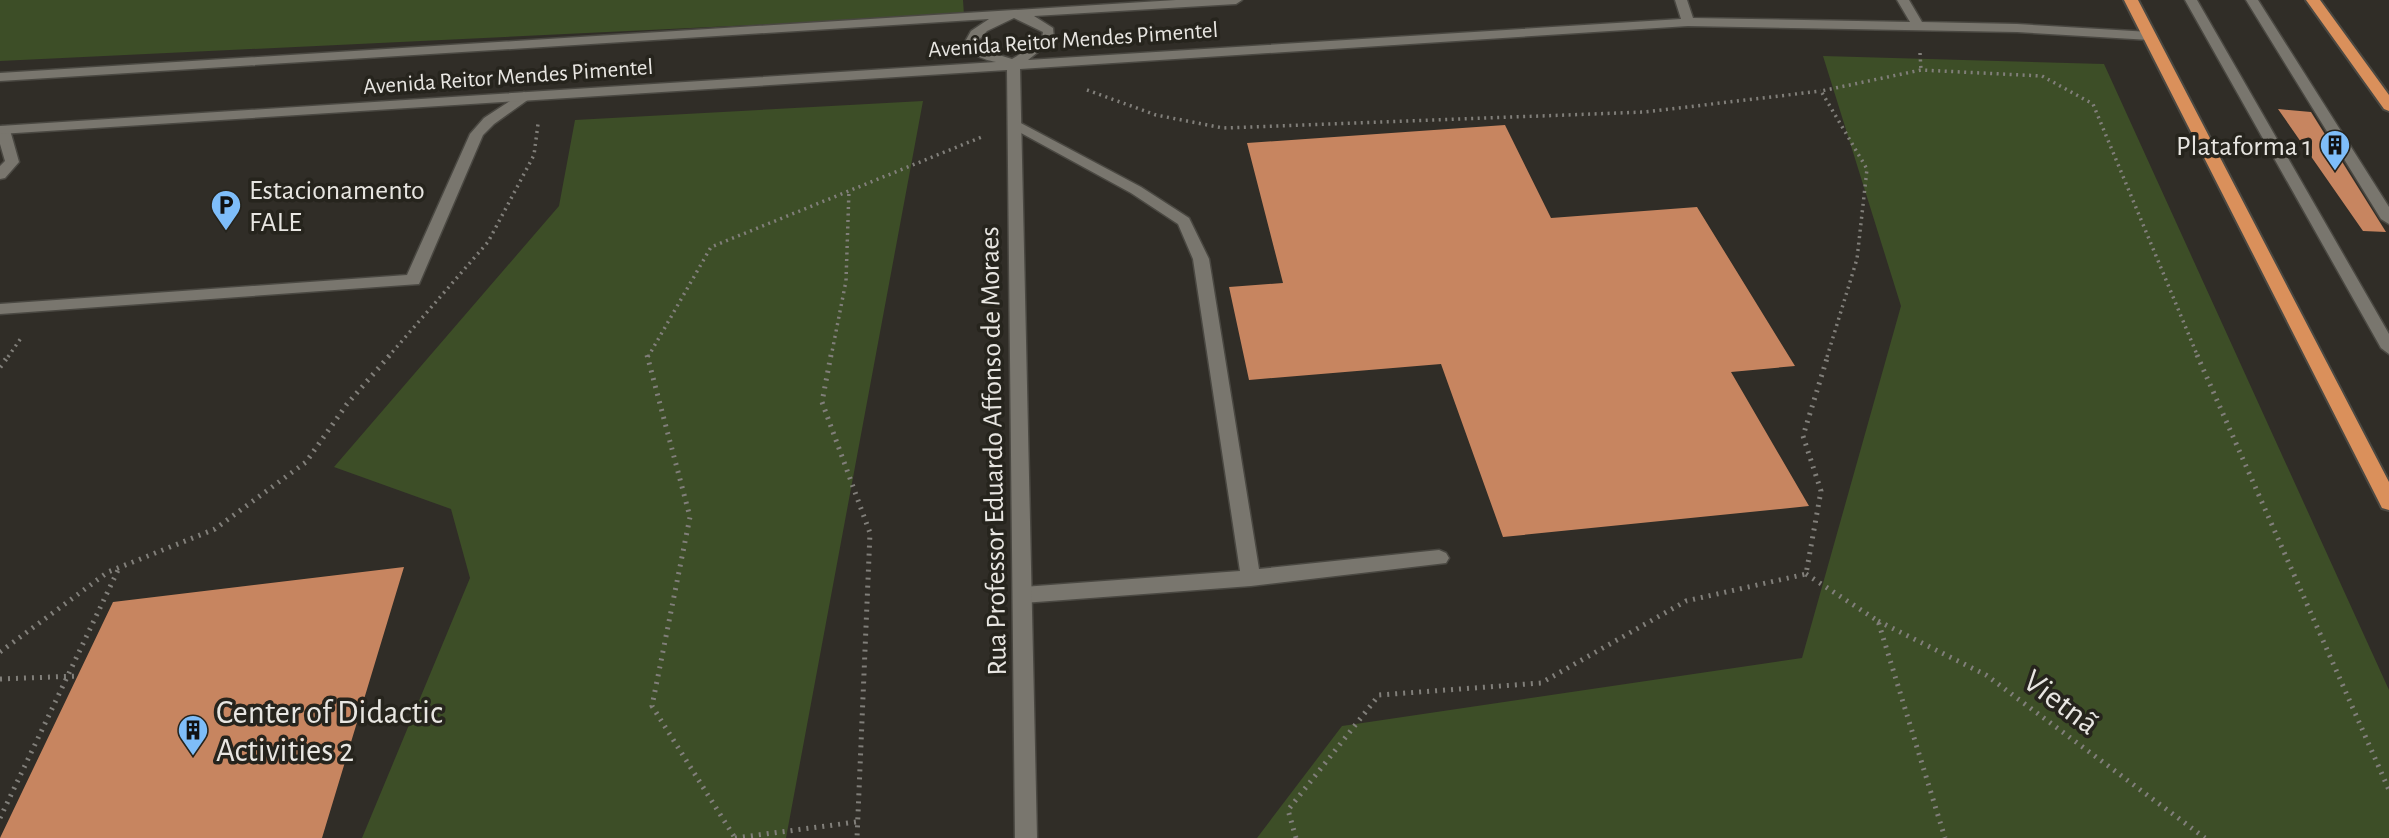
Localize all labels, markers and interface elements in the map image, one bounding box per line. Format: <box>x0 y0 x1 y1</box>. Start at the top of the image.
street label: Avenida Reitor Mendes Pimentel <box>927 19 1219 62</box>
street label: Avenida Reitor Mendes Pimentel <box>362 56 654 99</box>
building icon: Plataforma 1 <box>2318 128 2352 172</box>
place label: Plataforma 1 <box>2176 133 2312 161</box>
place label: Estacionamento FALE <box>249 177 425 237</box>
parking icon: Estacionamento FALE <box>209 188 243 232</box>
street label: Rua Professor Eduardo Affonso de Moraes <box>976 226 1012 676</box>
street label: Vietnã <box>2017 664 2104 742</box>
place label: Center of Didactic Activities 2 <box>216 697 443 768</box>
building icon: Center of Didactic Activities 2 <box>176 713 210 757</box>

